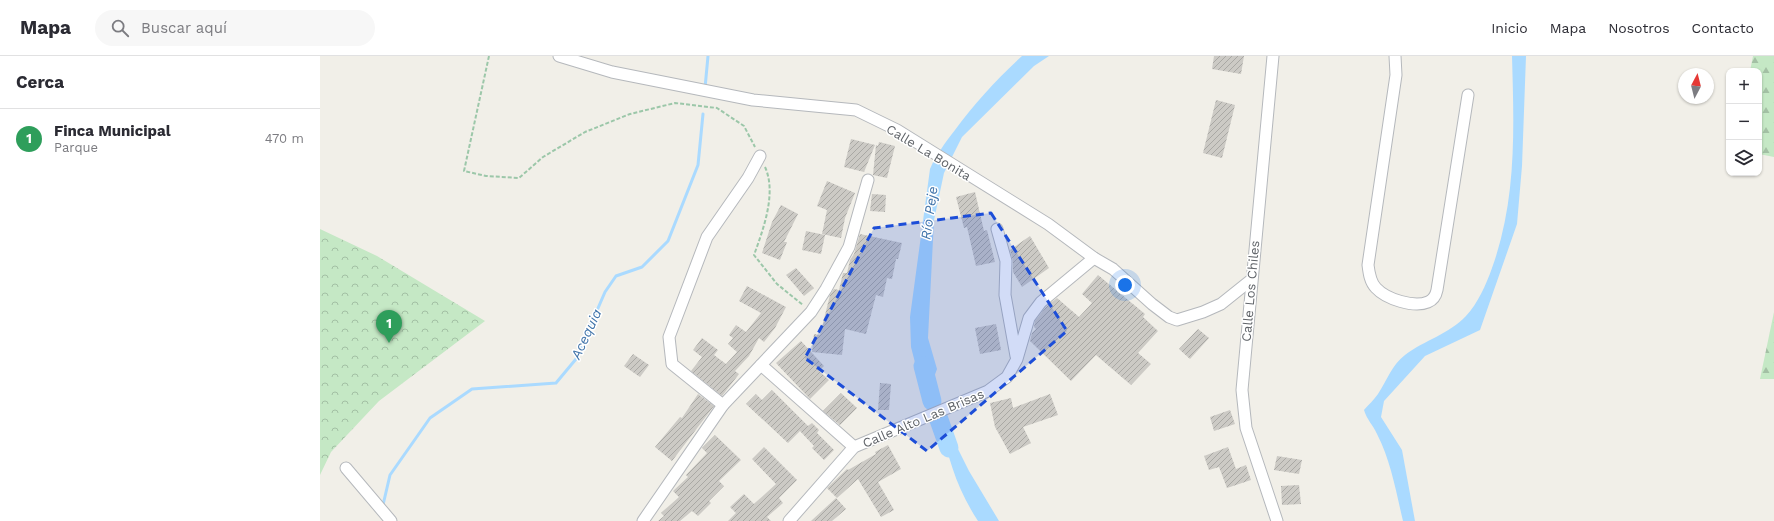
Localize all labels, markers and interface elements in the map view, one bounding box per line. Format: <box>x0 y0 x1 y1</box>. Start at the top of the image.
search box <box>95 10 375 46</box>
text: Mapa <box>20 16 71 39</box>
icon: search <box>109 17 131 39</box>
text: Buscar aquí <box>141 19 227 37</box>
text: Inicio <box>1491 20 1528 36</box>
text: Mapa <box>1550 20 1586 36</box>
text: Nosotros <box>1608 20 1670 36</box>
text: Contacto <box>1692 20 1754 36</box>
north arrow <box>1678 68 1714 104</box>
map controls <box>1726 68 1762 176</box>
button: + <box>1726 68 1762 104</box>
text: Cerca <box>16 72 64 92</box>
button: − <box>1726 104 1762 140</box>
street label: Calle La Bonita <box>884 121 974 184</box>
text: Finca Municipal <box>54 122 171 140</box>
text: 1 <box>26 131 32 146</box>
text: 470 m <box>265 131 304 146</box>
text: Parque <box>54 140 98 155</box>
button: layers <box>1726 140 1762 176</box>
water label: Río Peje <box>917 185 941 241</box>
street label: Calle Los Chiles <box>1239 240 1262 342</box>
your location <box>1115 275 1135 295</box>
water label: Acequia <box>567 306 605 363</box>
pin: 1 <box>376 310 402 343</box>
street label: Calle Alto Las Brisas <box>860 386 986 451</box>

